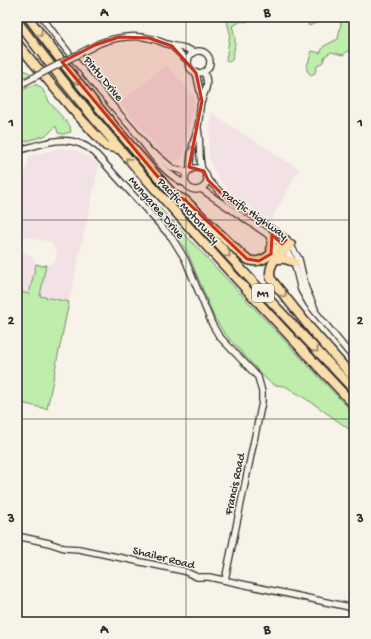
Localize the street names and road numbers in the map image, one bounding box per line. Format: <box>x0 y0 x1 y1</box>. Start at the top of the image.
street label: Pintu Drive <box>79 53 126 105</box>
street label: Mungaree Drive <box>124 174 187 243</box>
street label: Pacific Motorway <box>153 175 222 247</box>
street label: Pacific Highway <box>217 187 290 244</box>
road number: M1 <box>252 284 274 302</box>
street label: Francis Road <box>222 451 250 518</box>
street label: Shailer Road <box>131 544 197 574</box>

